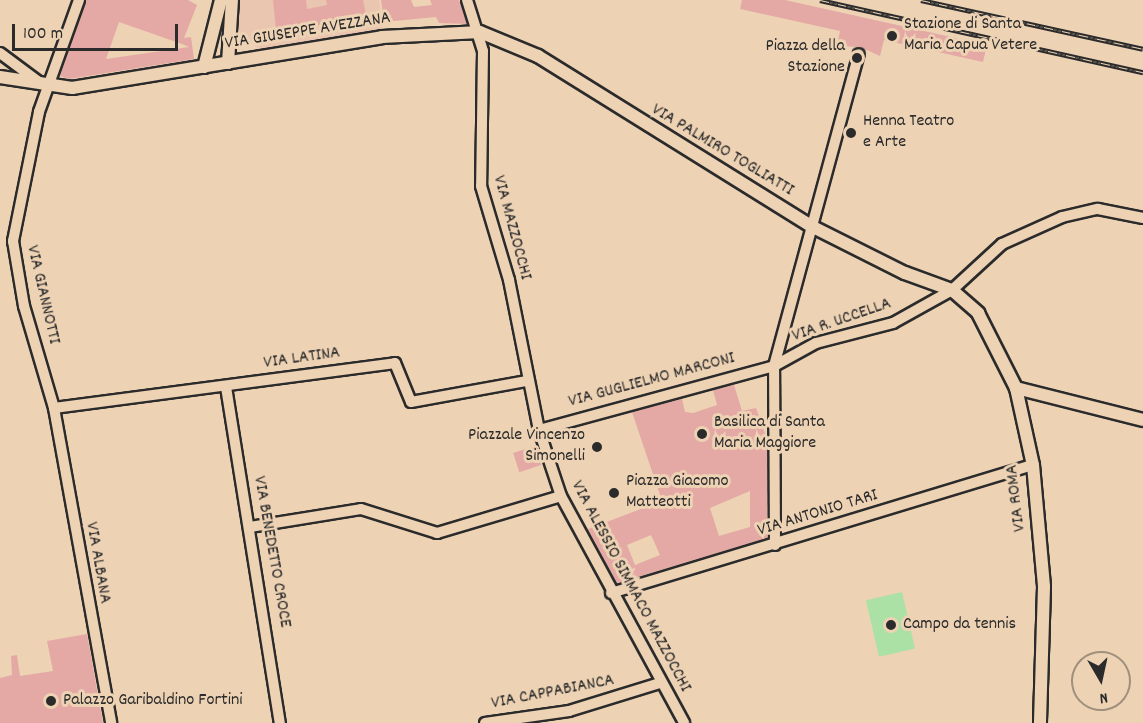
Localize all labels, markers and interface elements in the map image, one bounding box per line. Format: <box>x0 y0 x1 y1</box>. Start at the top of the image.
street label: VIA GIUSEPPE AVEZZANA <box>224 8 392 56</box>
scale bar <box>15 12 182 50</box>
place label: Stazione di Santa Maria Capua Vetere <box>904 15 1037 57</box>
text: 100 m <box>23 22 63 47</box>
marker: Stazione di Santa Maria Capua Vetere <box>885 29 899 43</box>
place label: Piazza della Stazione <box>765 37 845 80</box>
marker: Piazza della Stazione <box>850 51 864 65</box>
street label: VIA PALMIRO TOGLIATTI <box>647 100 797 202</box>
place label: Henna Teatro e Arte <box>863 112 954 154</box>
marker: Henna Teatro e Arte <box>844 126 858 140</box>
street label: VIA MAZZOCCHI <box>487 173 535 283</box>
street label: VIA GIANNOTTI <box>20 243 64 347</box>
street label: VIA R. UCCELLA <box>790 294 894 348</box>
street label: VIA LATINA <box>262 343 342 375</box>
street label: VIA GUGLIELMO MARCONI <box>566 348 738 414</box>
place label: Basilica di Santa Maria Maggiore <box>714 413 825 456</box>
place label: Piazzale Vincenzo Simonelli <box>468 426 585 468</box>
marker: Basilica di Santa Maria Maggiore <box>695 427 709 441</box>
marker: Piazzale Vincenzo Simonelli <box>590 440 604 454</box>
street label: VIA ROMA <box>1002 463 1032 533</box>
place label: Piazza Giacomo Matteotti <box>626 472 729 514</box>
street label: VIA BENEDETTO CROCE <box>247 475 295 629</box>
street label: VIA ALESSIO SIMMACO MAZZOCCHI <box>565 478 695 696</box>
street label: VIA ANTONIO TARI <box>755 485 881 543</box>
marker: Piazza Giacomo Matteotti <box>607 486 621 500</box>
street label: VIA ALBANA <box>79 521 115 605</box>
place label: Campo da tennis <box>903 614 1016 636</box>
marker: Campo da tennis <box>884 618 898 632</box>
north arrow <box>1071 651 1131 711</box>
street label: VIA CAPPABIANCA <box>490 671 616 715</box>
text: N <box>1098 685 1109 709</box>
place label: Palazzo Garibaldino Fortini <box>63 690 243 712</box>
marker: Palazzo Garibaldino Fortini <box>44 694 58 708</box>

